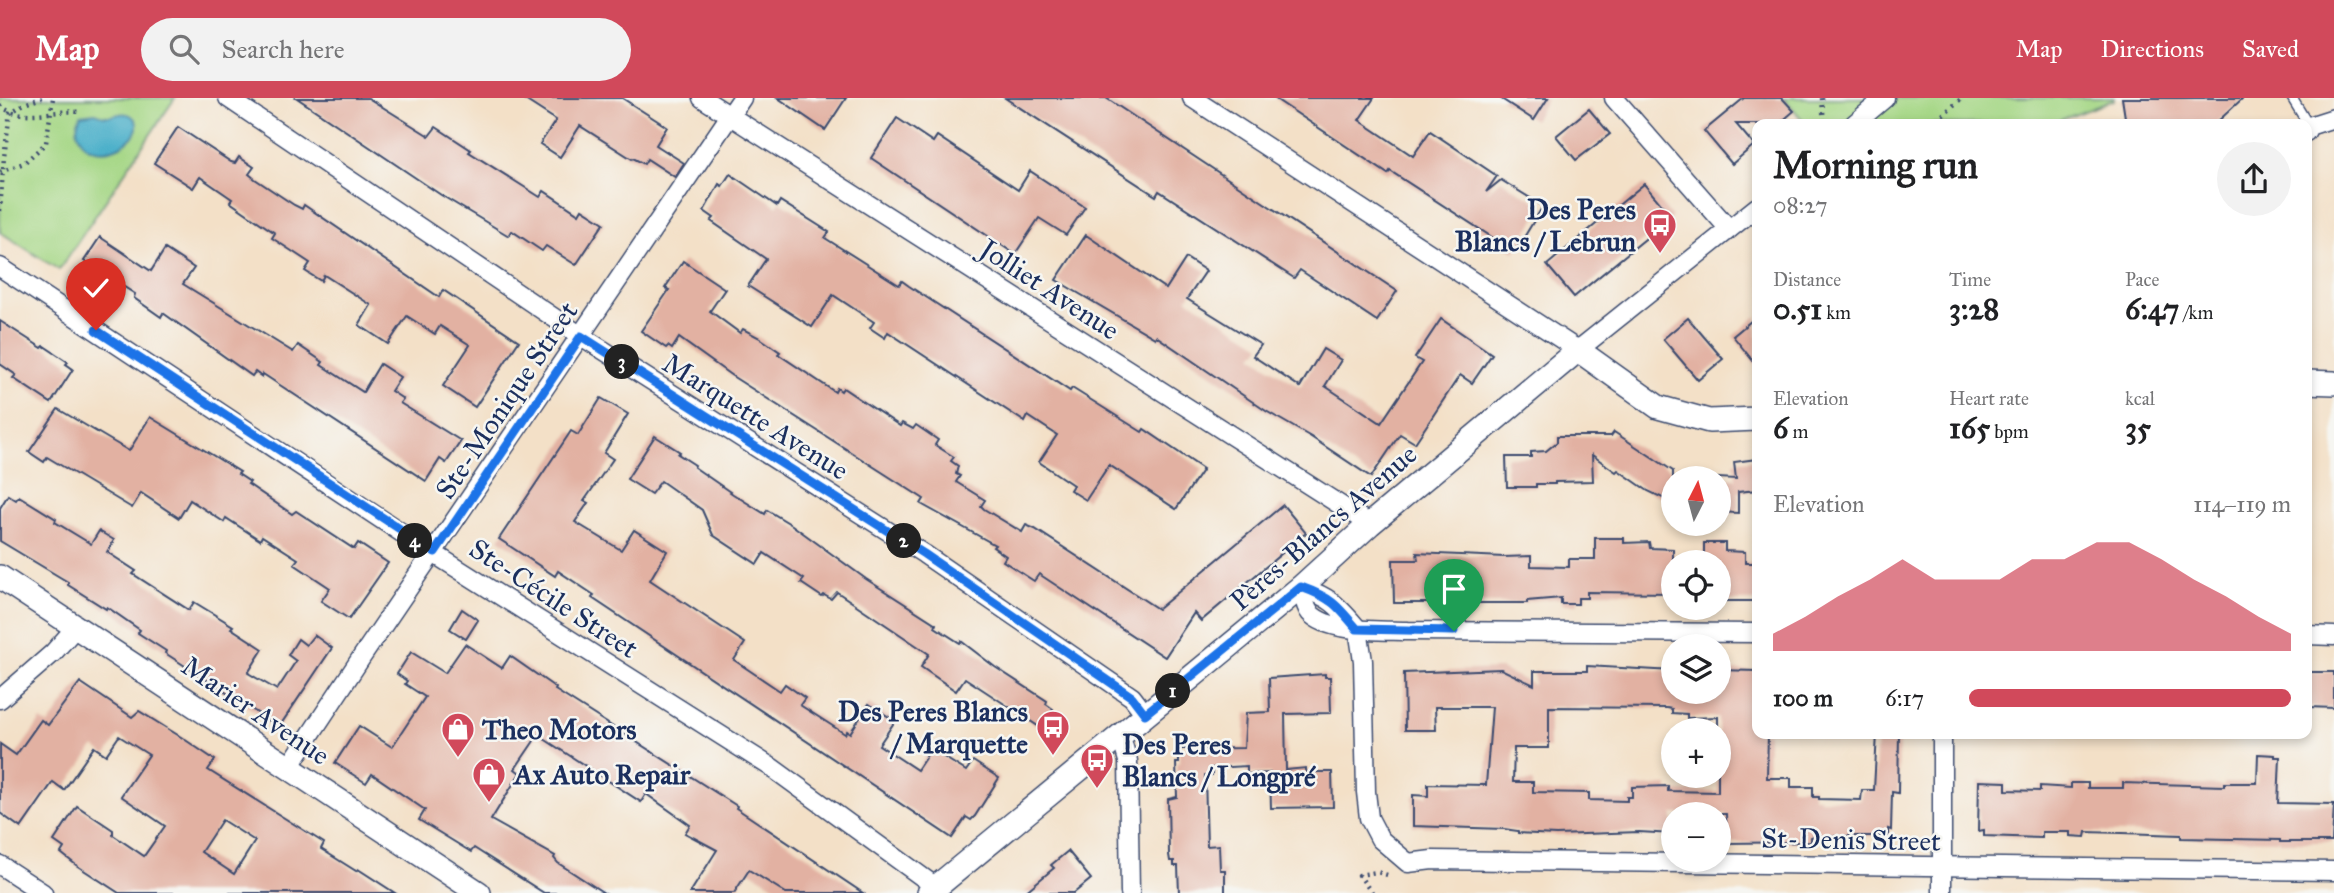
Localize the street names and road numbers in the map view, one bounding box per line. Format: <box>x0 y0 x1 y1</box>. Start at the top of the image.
street label: Jolliet Avenue <box>971 230 1126 347</box>
street label: Ste-Monique Street <box>428 295 585 506</box>
street label: Marquette Avenue <box>656 345 855 488</box>
street label: Pères-Blancs Avenue <box>1223 437 1424 618</box>
street label: Ste-Cécile Street <box>463 531 645 666</box>
street label: Marier Avenue <box>175 648 336 773</box>
street label: St-Denis Street <box>1761 820 1941 859</box>

